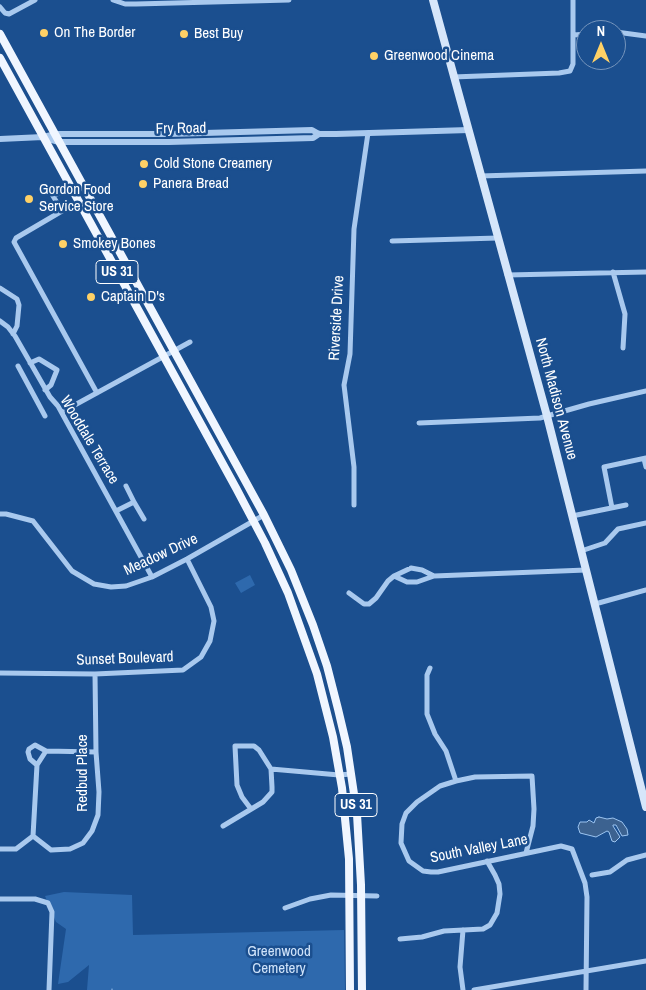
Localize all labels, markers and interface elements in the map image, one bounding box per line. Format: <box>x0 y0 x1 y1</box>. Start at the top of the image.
north arrow <box>576 20 626 70</box>
text: N <box>597 22 605 40</box>
place label: On The Border <box>54 24 135 42</box>
place label: Best Buy <box>194 25 243 43</box>
marker: On The Border <box>38 27 50 39</box>
marker: Best Buy <box>178 28 190 40</box>
place label: Greenwood Cinema <box>384 47 494 65</box>
marker: Greenwood Cinema <box>368 50 380 62</box>
street label: Fry Road <box>156 120 206 138</box>
place label: Cold Stone Creamery <box>154 155 272 173</box>
marker: Cold Stone Creamery <box>138 158 150 170</box>
place label: Panera Bread <box>153 175 229 193</box>
marker: Panera Bread <box>137 178 149 190</box>
place label: Gordon Food Service Store <box>39 181 114 216</box>
marker: Gordon Food Service Store <box>23 193 35 205</box>
place label: Smokey Bones <box>73 235 156 253</box>
marker: Smokey Bones <box>57 238 69 250</box>
road number: US 31 <box>96 260 138 284</box>
street label: Riverside Drive <box>326 275 348 361</box>
place label: Captain D's <box>101 288 165 306</box>
marker: Captain D's <box>85 291 97 303</box>
street label: North Madison Avenue <box>531 336 581 462</box>
street label: Wooddale Terrace <box>56 393 122 487</box>
street label: Meadow Drive <box>121 530 201 580</box>
street label: Sunset Boulevard <box>76 648 174 670</box>
street label: Redbud Place <box>74 734 92 812</box>
road number: US 31 <box>335 794 377 816</box>
street label: South Valley Lane <box>429 831 529 867</box>
park label: Greenwood Cemetery <box>247 943 311 978</box>

